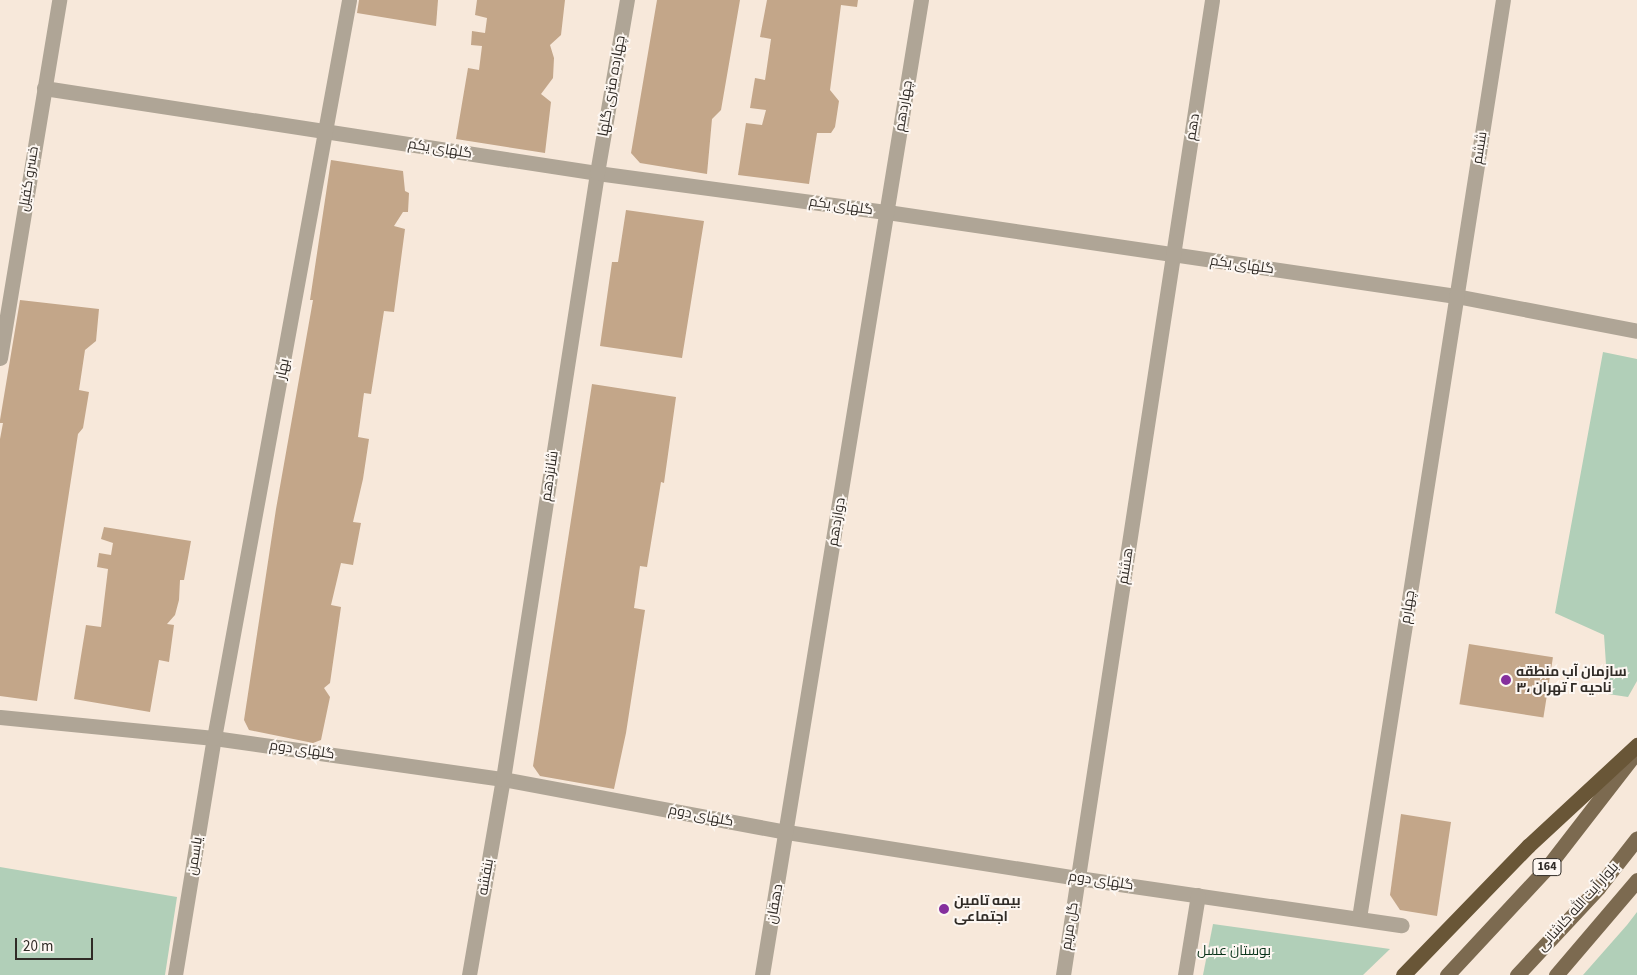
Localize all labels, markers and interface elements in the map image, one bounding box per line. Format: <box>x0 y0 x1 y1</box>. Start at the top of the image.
street label: چهارده متری گلها <box>595 34 629 138</box>
street label: چهاردهم <box>892 79 916 133</box>
street label: دهم <box>1183 112 1203 142</box>
street label: ششم <box>1469 130 1491 166</box>
street label: گلهای یکم <box>407 136 473 162</box>
street label: خسرو کفیل <box>16 145 42 213</box>
street label: گلهای یکم <box>808 193 874 219</box>
street label: گلهای یکم <box>1209 252 1275 278</box>
street label: بهار <box>273 357 293 381</box>
street label: شانزدهم <box>538 450 562 502</box>
street label: دوازدهم <box>825 497 849 547</box>
street label: هشتم <box>1115 547 1137 585</box>
street label: چهارم <box>1397 589 1419 625</box>
place label: سازمان آب منطقه ۳، ناحیه ۲ تهران <box>1516 664 1627 696</box>
marker: سازمان آب منطقه ۳، ناحیه ۲ تهران <box>1500 674 1512 686</box>
street label: گلهای دوم <box>268 737 336 763</box>
street label: گلهای دوم <box>667 801 735 831</box>
street label: یاسمن <box>184 836 206 876</box>
street label: بنفشه <box>475 857 497 897</box>
road number: 164 <box>1532 858 1562 876</box>
street label: بلوار آیت الله کاشانی <box>1534 859 1622 955</box>
street label: گلهای دوم <box>1067 868 1135 894</box>
street label: دهقان <box>763 883 787 925</box>
place label: بیمه تامین اجتماعی <box>954 893 1021 926</box>
street label: گل مریم <box>1058 901 1082 951</box>
marker: بیمه تامین اجتماعی <box>938 903 950 915</box>
scale bar <box>18 928 95 960</box>
text: 20 m <box>23 936 53 957</box>
park label: بوستان عسل <box>1197 943 1271 959</box>

